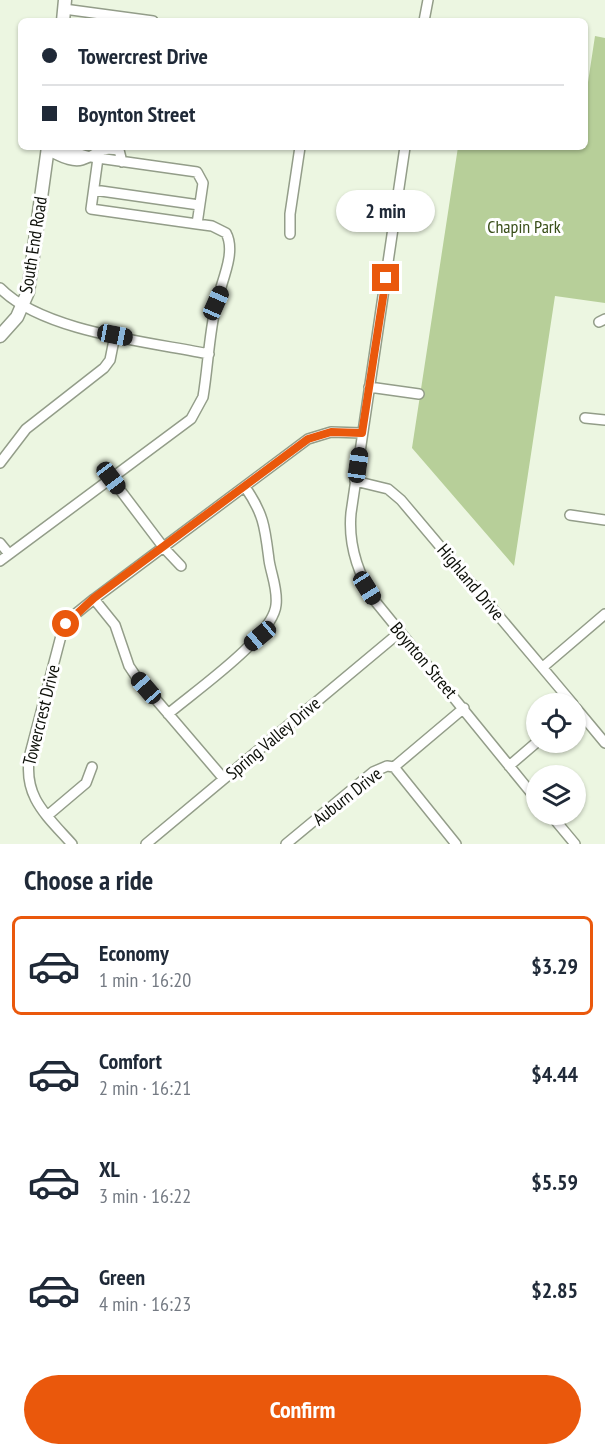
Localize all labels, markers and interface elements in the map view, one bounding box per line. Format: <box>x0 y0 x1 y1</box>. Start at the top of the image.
text: Towercrest Drive <box>78 42 208 70</box>
text: Boynton Street <box>78 100 195 128</box>
callout: 2 min <box>336 191 436 233</box>
street label: South End Road <box>14 195 52 295</box>
text: 2 min <box>365 198 406 224</box>
park label: Chapin Park <box>487 215 561 238</box>
route end <box>372 264 399 291</box>
car <box>200 283 232 323</box>
car <box>96 323 134 347</box>
car <box>347 446 369 484</box>
car <box>93 458 129 498</box>
street label: Highland Drive <box>432 539 510 625</box>
car <box>350 568 384 608</box>
route start <box>52 610 79 637</box>
street label: Boynton Street <box>386 617 463 703</box>
car <box>240 618 280 654</box>
street label: Towercrest Drive <box>17 662 65 768</box>
car <box>127 669 165 707</box>
street label: Spring Valley Drive <box>221 692 325 784</box>
map controls <box>526 693 586 825</box>
button: locate <box>526 693 586 753</box>
street label: Auburn Drive <box>308 762 386 830</box>
button: layers <box>526 765 586 825</box>
text: Choose a ride <box>24 863 153 897</box>
icon: car <box>27 939 81 993</box>
text: Economy <box>99 939 169 967</box>
text: $3.29 <box>531 952 578 980</box>
text: 1 min · 16:20 <box>99 967 191 993</box>
icon: car <box>27 1047 81 1101</box>
text: Comfort <box>99 1047 162 1075</box>
text: $4.44 <box>531 1060 578 1088</box>
text: 2 min · 16:21 <box>99 1075 191 1101</box>
icon: car <box>27 1155 81 1209</box>
text: XL <box>99 1155 120 1183</box>
text: $5.59 <box>531 1168 578 1196</box>
text: 3 min · 16:22 <box>99 1183 191 1209</box>
icon: car <box>27 1263 81 1317</box>
text: Green <box>99 1263 145 1291</box>
text: $2.85 <box>531 1276 578 1304</box>
text: 4 min · 16:23 <box>99 1291 191 1317</box>
button: Confirm <box>24 1375 581 1444</box>

